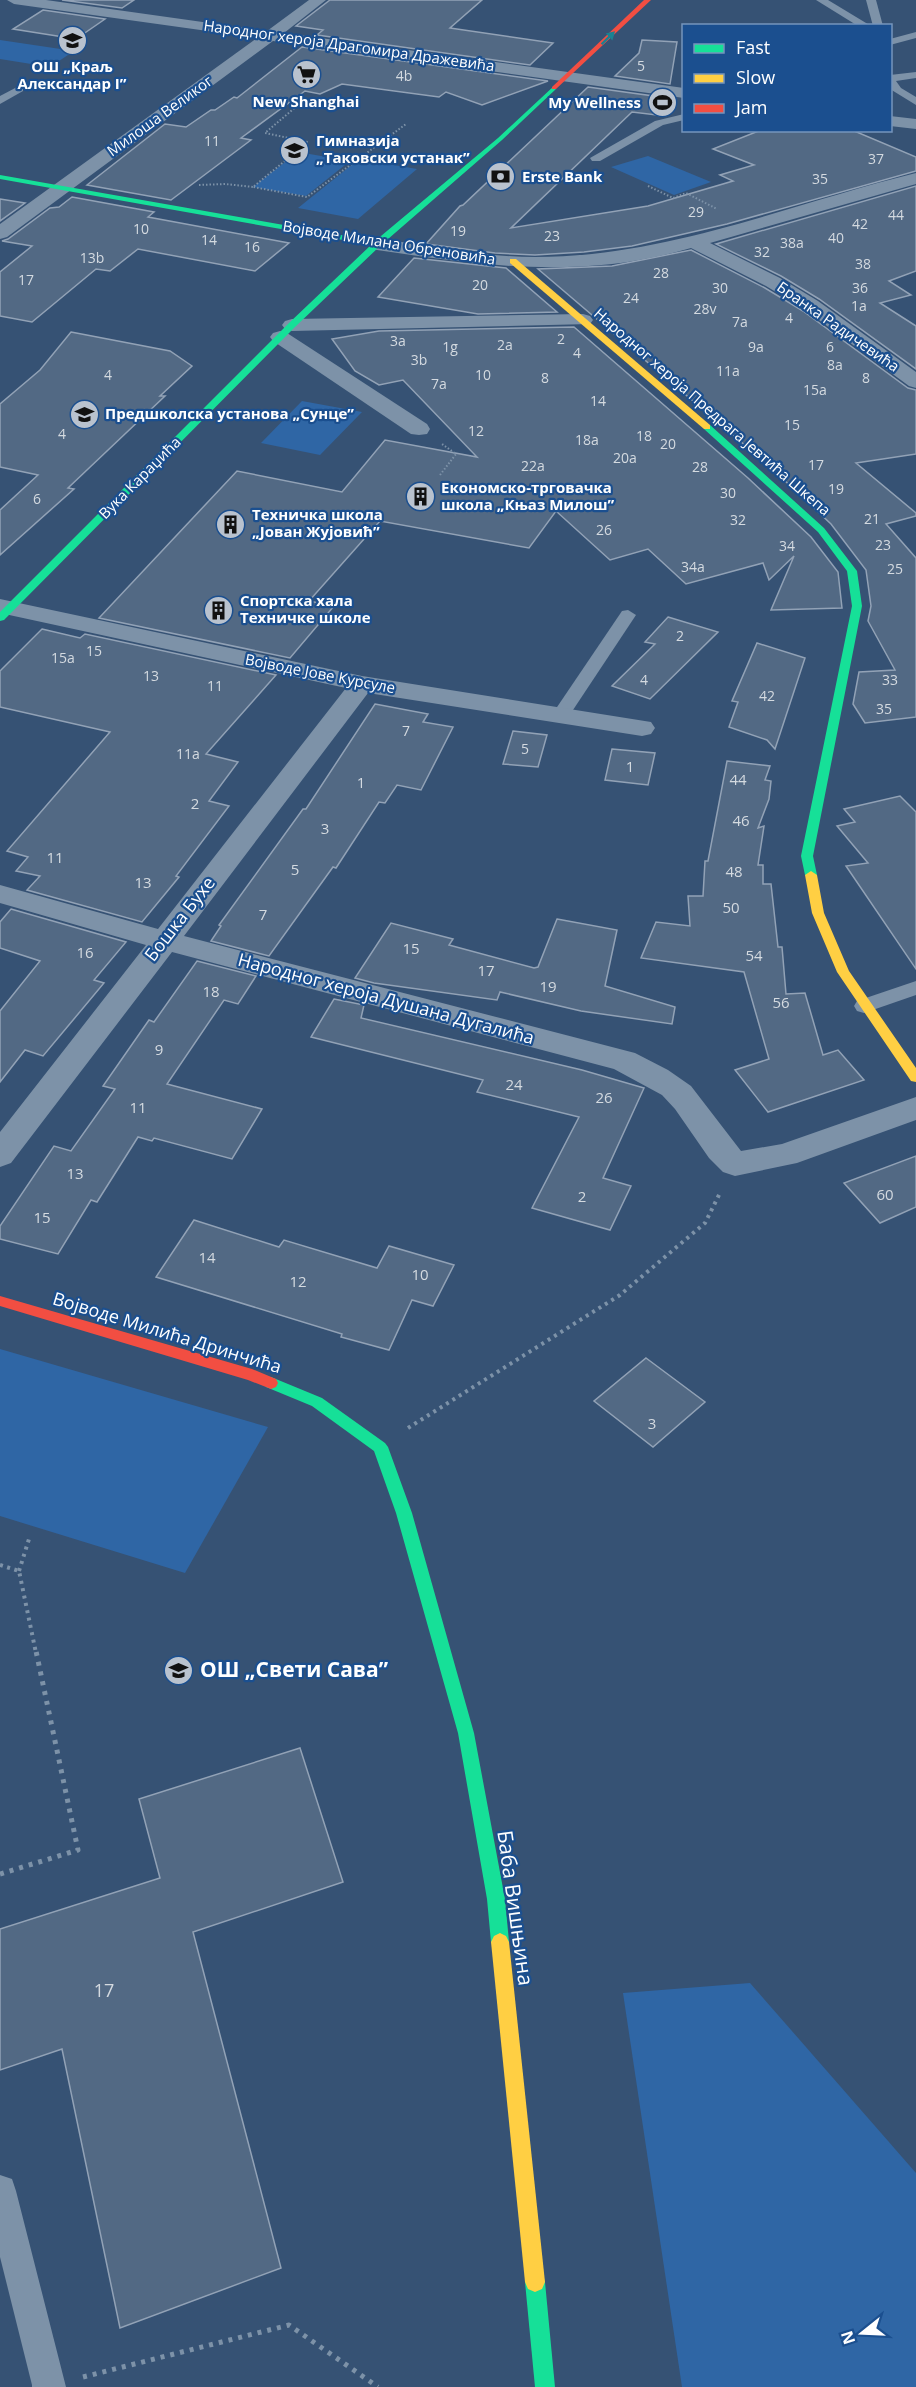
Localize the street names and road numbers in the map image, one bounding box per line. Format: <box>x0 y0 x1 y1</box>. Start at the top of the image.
street label: Народног хероја Драгомира Дражевића <box>202 15 496 75</box>
street label: Милоша Великог <box>103 70 217 160</box>
street label: Војводе Милана Обреновића <box>281 215 497 269</box>
street label: Бранка Радичевића <box>773 276 904 376</box>
street label: Народног хероја Предрага Јевтића Шкепа <box>590 303 835 520</box>
street label: Вука Караџића <box>94 432 185 523</box>
street label: Војводе Јове Курсуле <box>243 649 397 697</box>
street label: Бошка Бухе <box>139 871 220 966</box>
street label: Народног хероја Душана Дугалића <box>235 947 537 1049</box>
street label: Војводе Милића Дринчића <box>50 1286 285 1378</box>
street label: Баба Вишњина <box>491 1828 541 1987</box>

